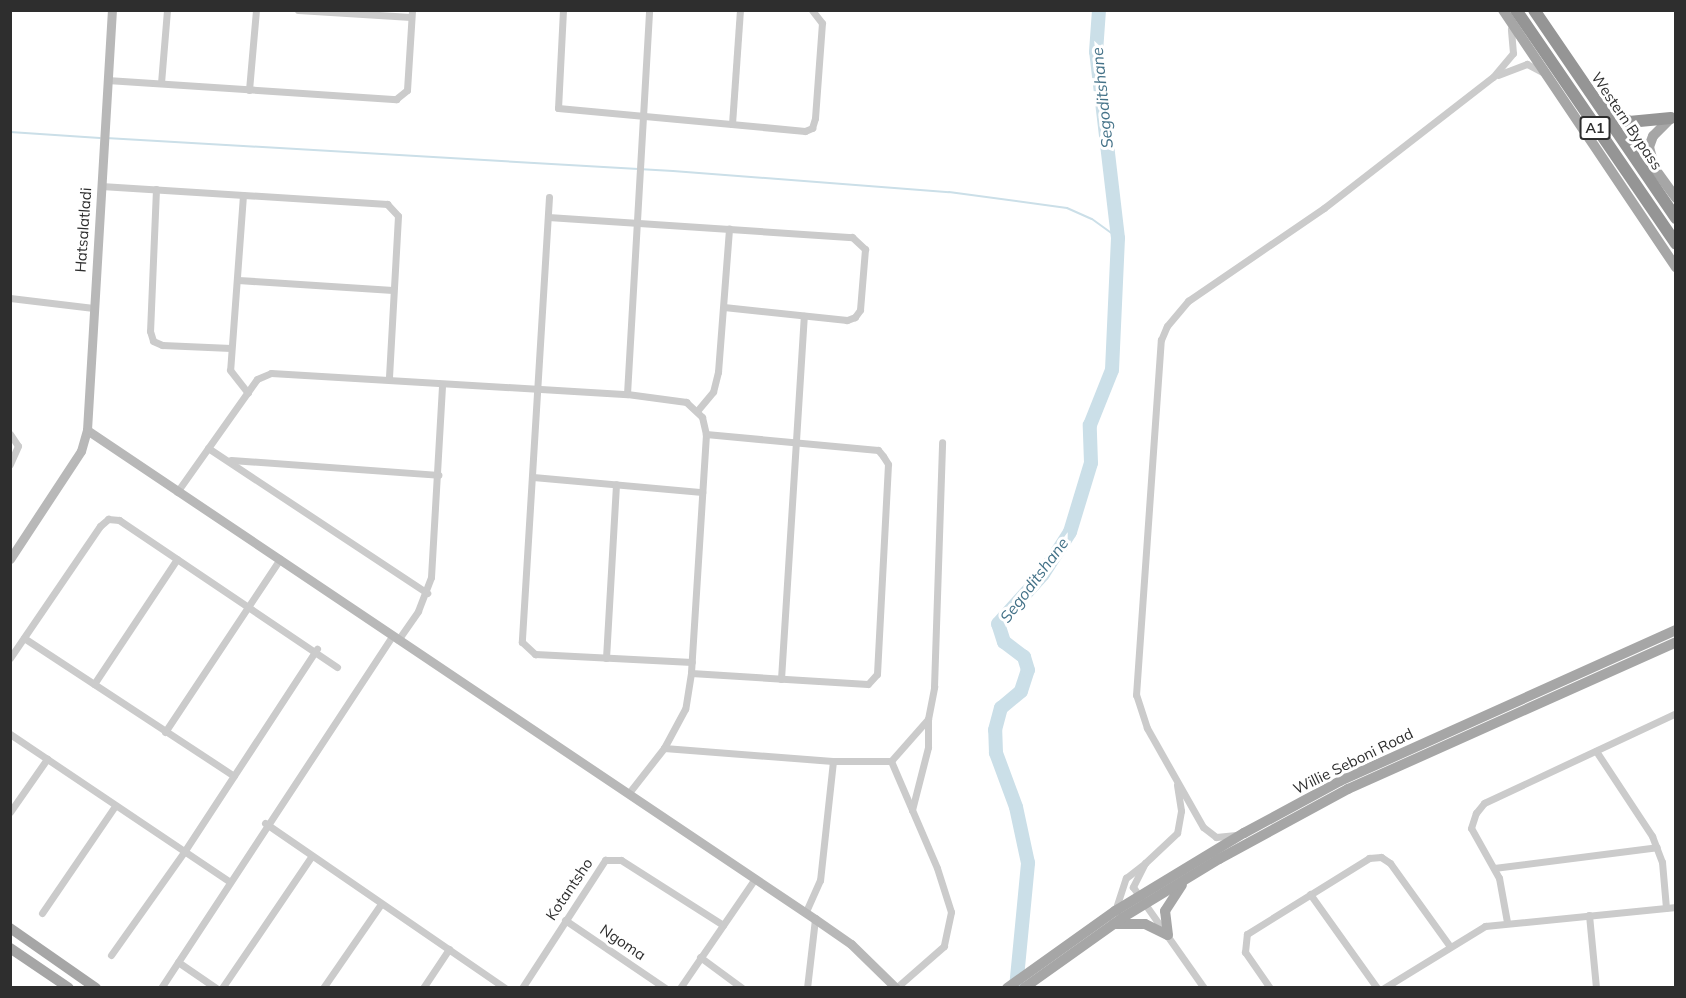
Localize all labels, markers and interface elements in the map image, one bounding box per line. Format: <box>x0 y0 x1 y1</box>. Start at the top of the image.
water label: Segoditshane <box>1087 47 1117 149</box>
street label: Western Bypass <box>1588 69 1666 173</box>
road number: A1 <box>1578 117 1612 139</box>
street label: Hatsalatladi <box>71 187 95 273</box>
water label: Segoditshane <box>996 534 1072 626</box>
street label: Willie Seboni Road <box>1290 724 1416 798</box>
street label: Kotantsho <box>542 855 596 923</box>
street label: Ngoma <box>597 920 649 964</box>

